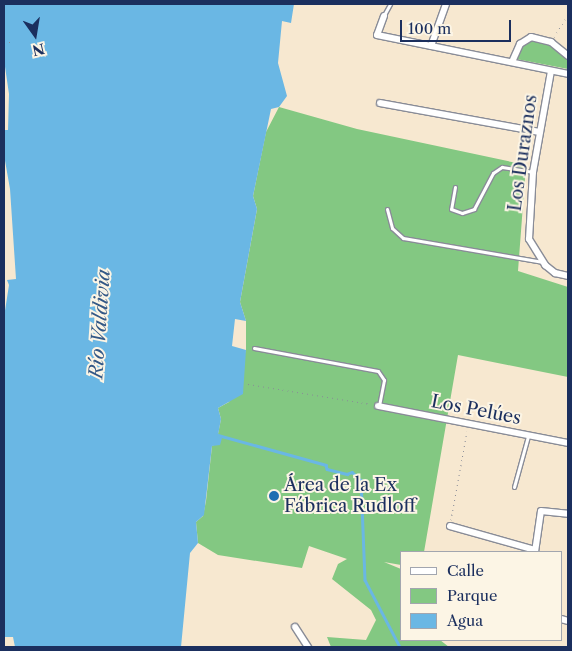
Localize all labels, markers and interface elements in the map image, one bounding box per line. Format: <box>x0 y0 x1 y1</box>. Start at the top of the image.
north arrow <box>10 10 60 60</box>
scale bar <box>402 10 513 42</box>
text: 100 m <box>408 19 451 38</box>
text: N <box>30 39 46 60</box>
street label: Los Duraznos <box>504 93 542 213</box>
water label: Río Valdivia <box>85 269 115 379</box>
street label: Los Pelúes <box>429 391 523 429</box>
place label: Área de la Ex Fábrica Rudloff <box>284 475 416 518</box>
marker: Área de la Ex Fábrica Rudloff <box>268 490 280 502</box>
legend <box>400 551 562 641</box>
text: Calle <box>447 561 484 580</box>
text: Parque <box>447 586 497 605</box>
text: Agua <box>447 611 483 630</box>

